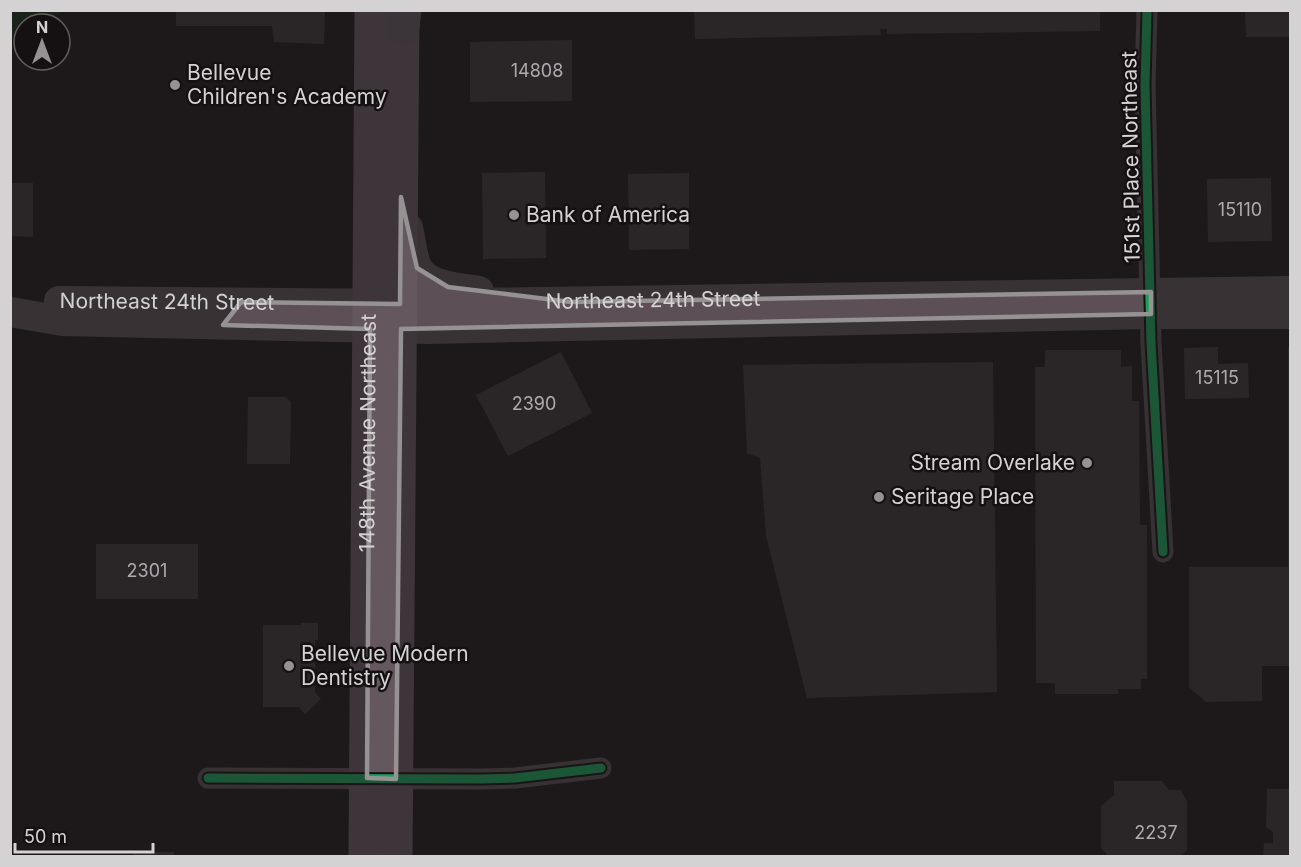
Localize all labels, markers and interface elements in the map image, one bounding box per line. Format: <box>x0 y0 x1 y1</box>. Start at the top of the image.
north arrow <box>12 12 72 72</box>
text: N <box>36 17 48 37</box>
street label: 151st Place Northeast <box>1116 51 1145 263</box>
place label: Bellevue Children's Academy <box>187 60 387 109</box>
house number: 14808 <box>511 60 563 81</box>
marker: Bellevue Children's Academy <box>168 78 182 92</box>
house number: 15110 <box>1218 199 1262 220</box>
place label: Bank of America <box>526 202 690 227</box>
marker: Bank of America <box>507 208 521 222</box>
street label: Northeast 24th Street <box>545 286 761 314</box>
street label: Northeast 24th Street <box>60 288 275 315</box>
street label: 148th Avenue Northeast <box>354 314 381 552</box>
house number: 15115 <box>1195 367 1239 388</box>
house number: 2390 <box>512 393 556 414</box>
place label: Stream Overlake <box>910 450 1075 475</box>
marker: Stream Overlake <box>1080 456 1094 470</box>
place label: Seritage Place <box>891 484 1034 509</box>
marker: Seritage Place <box>872 490 886 504</box>
house number: 2301 <box>127 560 167 581</box>
place label: Bellevue Modern Dentistry <box>301 641 469 690</box>
marker: Bellevue Modern Dentistry <box>282 659 296 673</box>
scale bar <box>15 816 153 854</box>
house number: 2237 <box>1134 822 1178 843</box>
text: 50 m <box>24 826 67 847</box>

